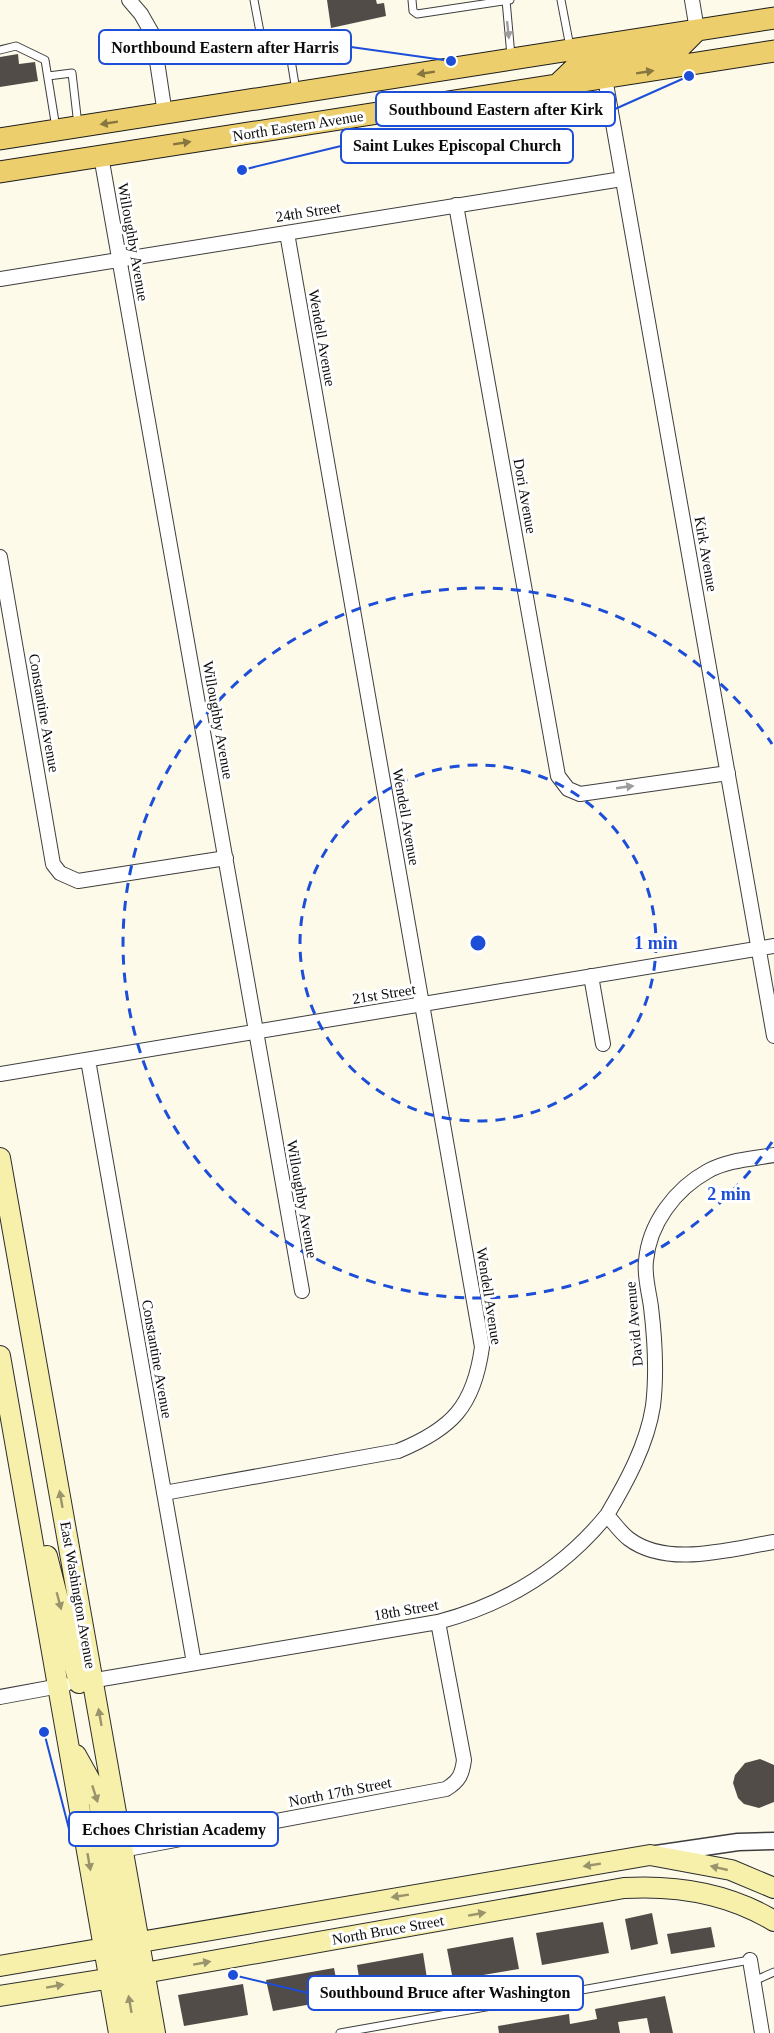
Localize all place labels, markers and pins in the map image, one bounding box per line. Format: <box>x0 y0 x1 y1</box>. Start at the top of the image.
callout: Northbound Eastern after Harris <box>99 30 351 64</box>
callout: Southbound Eastern after Kirk <box>376 92 615 126</box>
callout: Saint Lukes Episcopal Church <box>341 129 573 163</box>
centre of rings <box>468 933 488 953</box>
callout: Echoes Christian Academy <box>69 1812 278 1846</box>
callout: Southbound Bruce after Washington <box>308 1976 583 2010</box>

